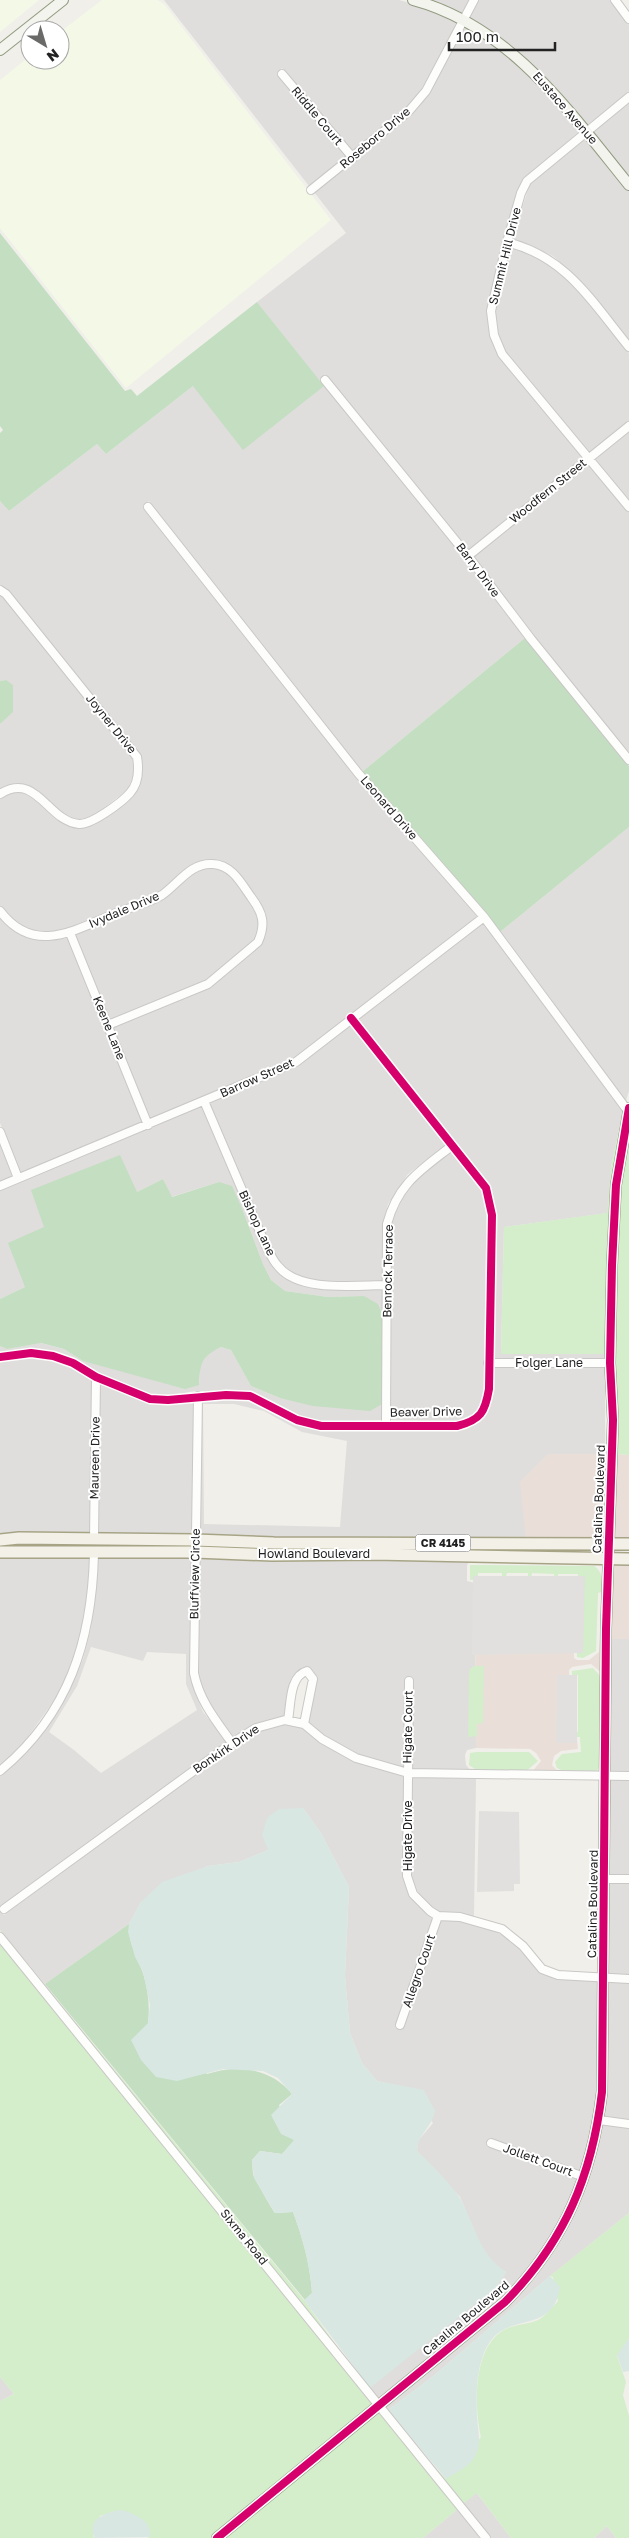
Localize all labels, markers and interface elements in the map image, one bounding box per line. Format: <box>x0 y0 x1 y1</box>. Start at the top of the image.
north arrow <box>20 20 70 70</box>
scale bar <box>449 20 555 52</box>
text: 100 m <box>456 27 499 45</box>
text: N <box>44 46 63 66</box>
street label: Eustace Avenue <box>530 68 601 147</box>
street label: Riddle Court <box>288 83 346 148</box>
street label: Roseboro Drive <box>336 104 413 172</box>
street label: Summit Hill Drive <box>485 206 524 306</box>
street label: Woodfern Street <box>506 455 589 526</box>
street label: Barry Drive <box>453 540 504 600</box>
street label: Joyner Drive <box>83 691 140 756</box>
street label: Leonard Drive <box>358 773 421 843</box>
street label: Ivydale Drive <box>86 888 161 931</box>
street label: Keene Lane <box>90 994 129 1062</box>
street label: Barrow Street <box>217 1054 296 1101</box>
street label: Bishop Lane <box>236 1188 279 1258</box>
street label: Benrock Terrace <box>379 1224 396 1318</box>
street label: Folger Lane <box>515 1355 583 1370</box>
street label: Beaver Drive <box>390 1403 462 1420</box>
street label: Maureen Drive <box>86 1416 103 1500</box>
street label: Catalina Boulevard <box>589 1444 608 1554</box>
street label: Bluffview Circle <box>186 1528 203 1620</box>
road number: CR 4145 <box>416 1535 470 1552</box>
street label: Howland Boulevard <box>258 1546 370 1561</box>
street label: Higate Court <box>399 1690 416 1764</box>
street label: Bonkirk Drive <box>190 1721 262 1776</box>
street label: Higate Drive <box>400 1801 415 1871</box>
street label: Catalina Boulevard <box>584 1850 601 1958</box>
street label: Allegro Court <box>399 1932 438 2010</box>
street label: Jollett Court <box>501 2140 575 2179</box>
street label: Sixma Road <box>217 2206 271 2268</box>
street label: Catalina Boulevard <box>419 2277 512 2358</box>

